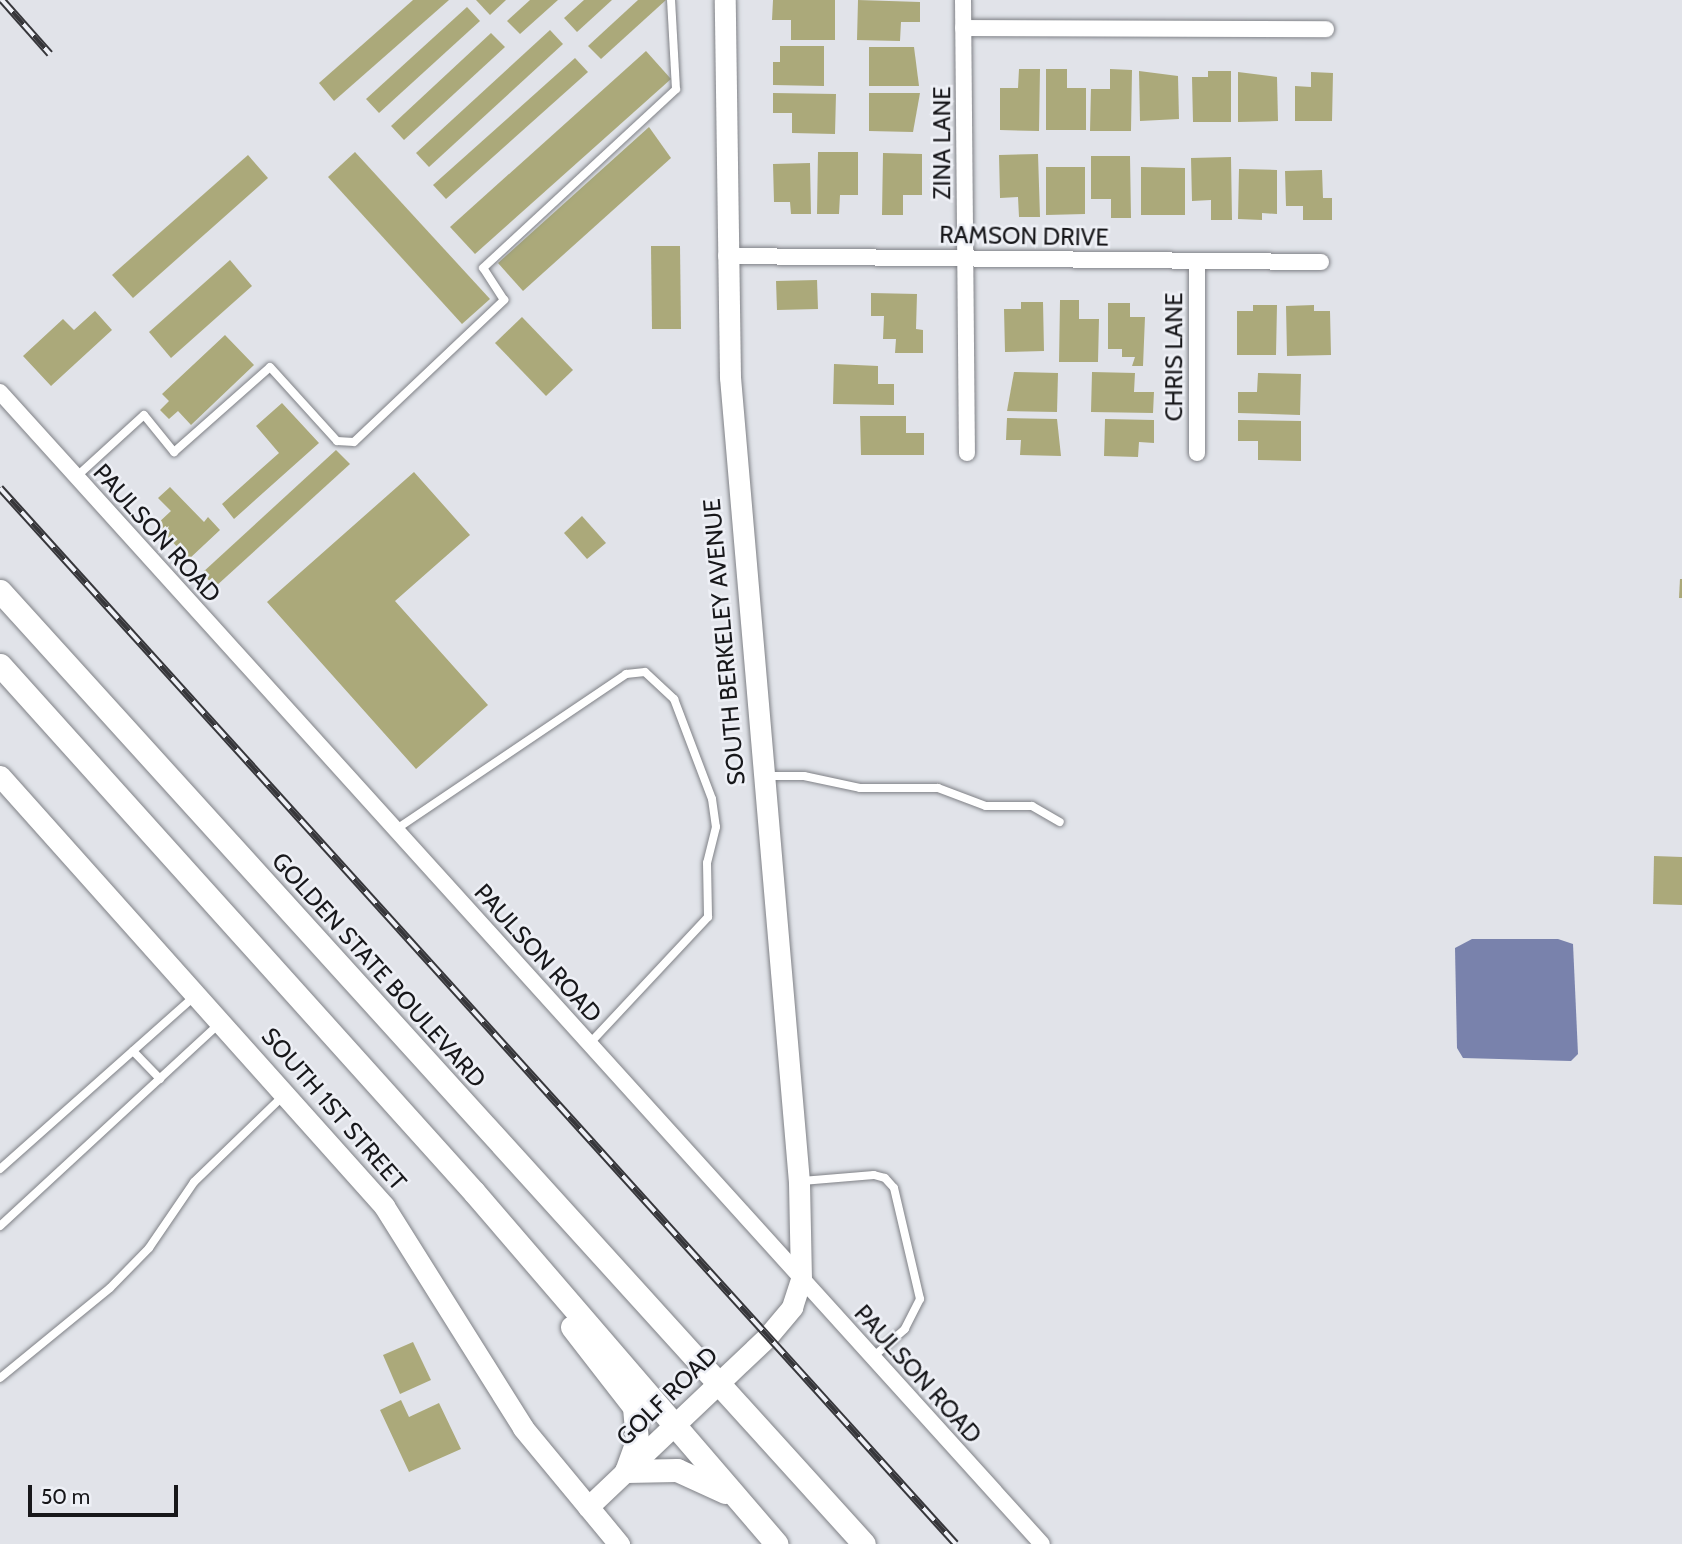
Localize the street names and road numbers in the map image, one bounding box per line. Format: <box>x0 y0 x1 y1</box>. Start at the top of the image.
street label: ZINA LANE <box>928 86 956 200</box>
street label: RAMSON DRIVE <box>939 220 1109 252</box>
street label: CHRIS LANE <box>1160 293 1188 421</box>
street label: PAULSON ROAD <box>87 458 227 608</box>
street label: SOUTH BERKELEY AVENUE <box>697 498 751 786</box>
street label: GOLDEN STATE BOULEVARD <box>266 847 492 1093</box>
street label: PAULSON ROAD <box>468 878 608 1028</box>
street label: SOUTH 1ST STREET <box>256 1022 412 1196</box>
street label: PAULSON ROAD <box>848 1299 988 1449</box>
street label: GOLF ROAD <box>610 1341 724 1451</box>

